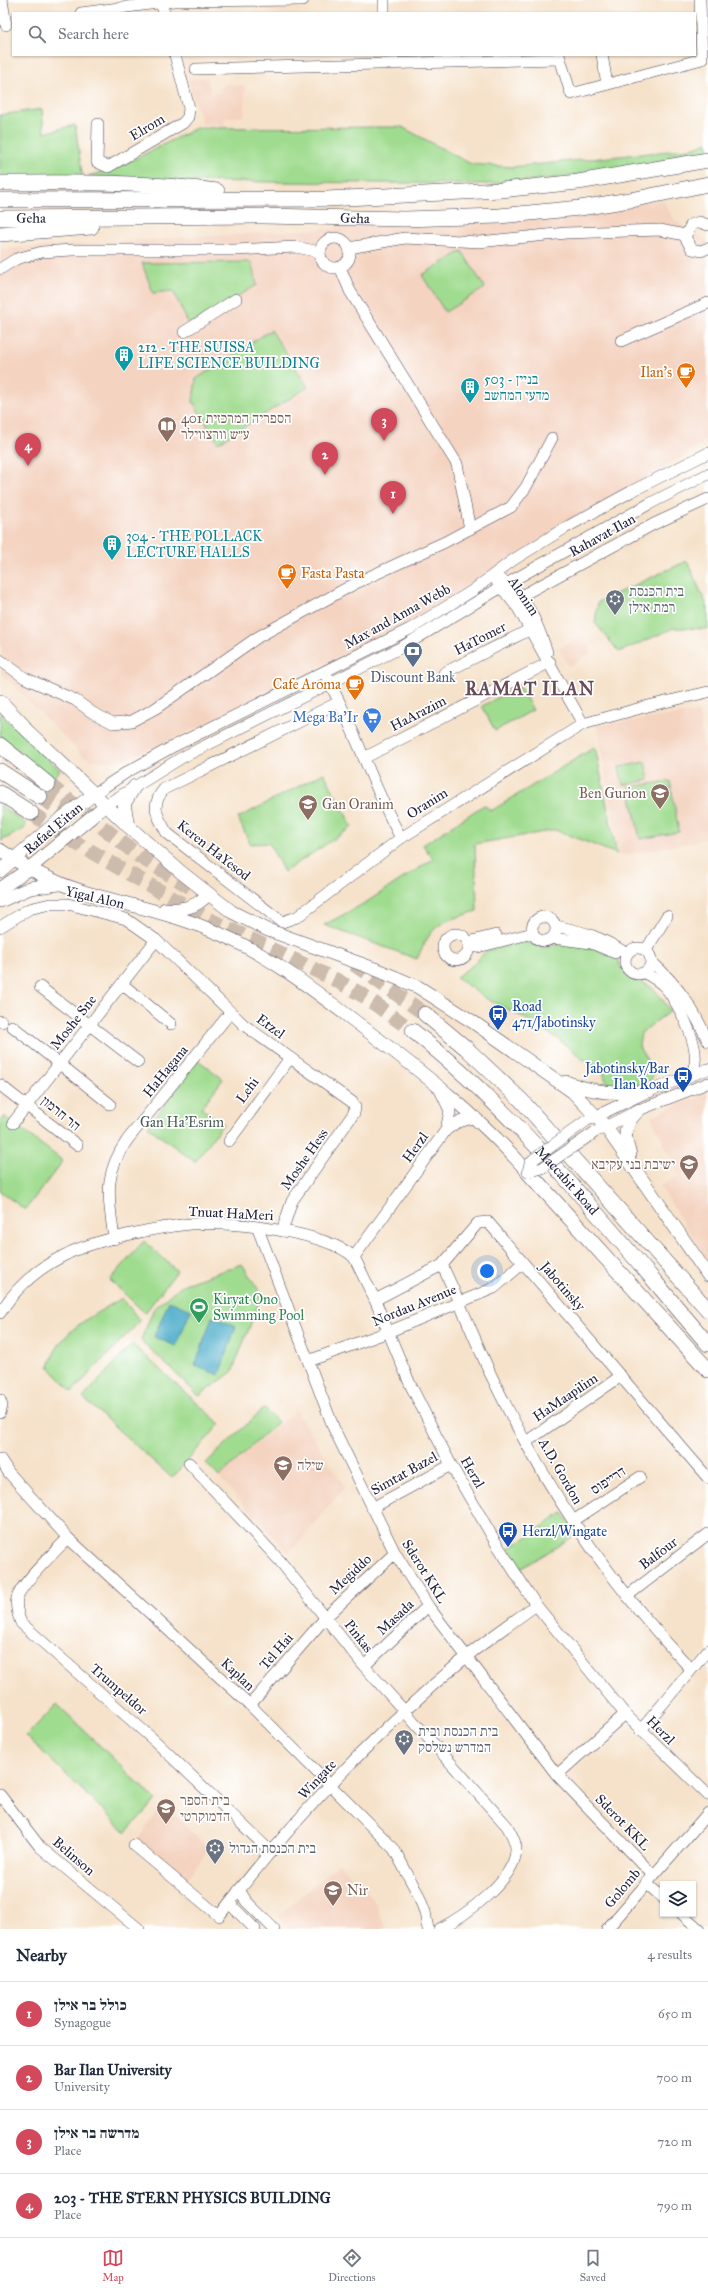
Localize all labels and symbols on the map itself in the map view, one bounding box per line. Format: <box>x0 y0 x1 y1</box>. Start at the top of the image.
street label: Elrom <box>127 110 168 144</box>
street label: Geha <box>16 210 46 227</box>
street label: Geha <box>340 210 370 227</box>
place label: 212 - THE SUISSA LIFE SCIENCE BUILDING <box>138 339 320 372</box>
building icon: 212 - THE SUISSA LIFE SCIENCE BUILDING <box>113 344 135 372</box>
cafe icon: Ilan's <box>675 361 697 389</box>
place label: Ilan's <box>640 364 672 381</box>
place label: 503 - בניין מדעי המחשב <box>484 371 549 404</box>
building icon: 503 - בניין מדעי המחשב <box>459 376 481 404</box>
pin: 3 <box>371 408 397 441</box>
place label: 401 הספריה המרכזית ע״ש וורצווילר <box>181 410 291 443</box>
library icon: 401 הספריה המרכזית ע״ש וורצווילר <box>156 415 178 443</box>
pin: 4 <box>15 433 41 466</box>
pin: 2 <box>312 442 338 475</box>
pin: 1 <box>380 481 406 514</box>
street label: Rahavat Ilan <box>566 510 639 561</box>
place label: 304 - THE POLLACK LECTURE HALLS <box>126 528 263 561</box>
building icon: 304 - THE POLLACK LECTURE HALLS <box>101 533 123 561</box>
cafe icon: Fasta Pasta <box>276 562 298 590</box>
place label: Fasta Pasta <box>301 565 364 582</box>
street label: Alonim <box>504 573 543 619</box>
street label: Max and Anna Webb <box>341 580 453 653</box>
place label: בית הכנסת רמת אילן <box>629 583 684 616</box>
synagogue icon: בית הכנסת רמת אילן <box>604 588 626 616</box>
street label: HaTomer <box>451 618 510 659</box>
bank icon: Discount Bank <box>402 640 424 668</box>
place label: Discount Bank <box>370 669 456 686</box>
cafe icon: Cafe Aroma <box>344 673 366 701</box>
place label: Cafe Aroma <box>273 676 341 693</box>
district label: RAMAT ILAN <box>465 678 595 700</box>
street label: HaArazim <box>387 692 449 735</box>
supermarket icon: Mega Ba'Ir <box>361 706 383 734</box>
place label: Mega Ba'Ir <box>293 709 359 726</box>
school or university icon: Ben Gurion <box>649 782 671 810</box>
street label: Oranim <box>404 784 451 823</box>
place label: Ben Gurion <box>579 785 646 802</box>
school or university icon: Gan Oranim <box>297 793 319 821</box>
place label: Gan Oranim <box>322 796 394 813</box>
street label: Rafael Eitan <box>21 799 86 858</box>
street label: Keren HaYesod <box>174 817 254 884</box>
street label: Yigal Alon <box>64 882 126 913</box>
street label: Moshe Sne <box>47 992 100 1053</box>
place label: Road 471/Jabotinsky <box>512 998 596 1032</box>
bus stop icon: Road 471/Jabotinsky <box>487 1003 509 1031</box>
street label: Etzel <box>253 1010 288 1043</box>
street label: HaHagana <box>139 1042 192 1101</box>
place label: Jabotinsky/Bar Ilan Road <box>583 1060 670 1093</box>
bus stop icon: Jabotinsky/Bar Ilan Road <box>672 1065 694 1093</box>
street label: Lehi <box>232 1074 263 1107</box>
street label: הר חרמון <box>37 1092 84 1134</box>
park label: Gan Ha'Esrim <box>140 1114 224 1131</box>
street label: Moshe Hess <box>277 1125 332 1193</box>
street label: Herzl <box>399 1129 432 1166</box>
street label: Maccabit Road <box>532 1143 602 1219</box>
school or university icon: ישיבת בני עקיבא <box>678 1153 700 1181</box>
place label: ישיבת בני עקיבא <box>591 1156 675 1173</box>
street label: Tnuat HaMeri <box>188 1203 274 1224</box>
street label: Jabotinsky <box>535 1257 589 1315</box>
your location <box>477 1261 497 1281</box>
street label: Nordau Avenue <box>370 1281 459 1330</box>
place label: Kiryat Ono Swimming Pool <box>213 1291 304 1324</box>
sports icon: Kiryat Ono Swimming Pool <box>188 1296 210 1324</box>
street label: HaMaapilim <box>530 1369 601 1425</box>
street label: A.D. Gordon <box>534 1434 586 1508</box>
street label: Simtat Bazel <box>368 1448 441 1499</box>
school or university icon: שילה <box>272 1454 294 1482</box>
street label: Herzl <box>457 1454 488 1491</box>
place label: שילה <box>297 1457 324 1474</box>
street label: דרייפוס <box>587 1463 629 1498</box>
bus stop icon: Herzl/Wingate <box>497 1520 519 1548</box>
place label: Herzl/Wingate <box>522 1523 607 1540</box>
street label: Balfour <box>636 1533 681 1573</box>
street label: Sderot KKL <box>398 1536 451 1607</box>
street label: Megiddo <box>326 1551 375 1598</box>
street label: Masada <box>373 1596 417 1639</box>
street label: Pinkas <box>341 1617 377 1656</box>
street label: Tel Hai <box>256 1629 297 1673</box>
street label: Kaplan <box>217 1654 258 1695</box>
street label: Trumpeldor <box>87 1660 151 1719</box>
street label: Herzl <box>643 1713 679 1748</box>
place label: בית הכנסת ובית המדרש נשלסק <box>418 1723 498 1756</box>
synagogue icon: בית הכנסת ובית המדרש נשלסק <box>393 1728 415 1756</box>
street label: Wingate <box>295 1756 340 1803</box>
street label: Sderot KKL <box>592 1791 654 1854</box>
place label: בית הספר הדמוקרטי <box>180 1792 230 1825</box>
school or university icon: בית הספר הדמוקרטי <box>155 1797 177 1825</box>
street label: Belinson <box>49 1834 98 1880</box>
synagogue icon: בית הכנסת הגדול <box>204 1837 226 1865</box>
place label: בית הכנסת הגדול <box>229 1840 316 1857</box>
street label: Golomb <box>601 1865 644 1912</box>
school or university icon: Nir <box>322 1879 344 1907</box>
place label: Nir <box>347 1882 369 1899</box>

